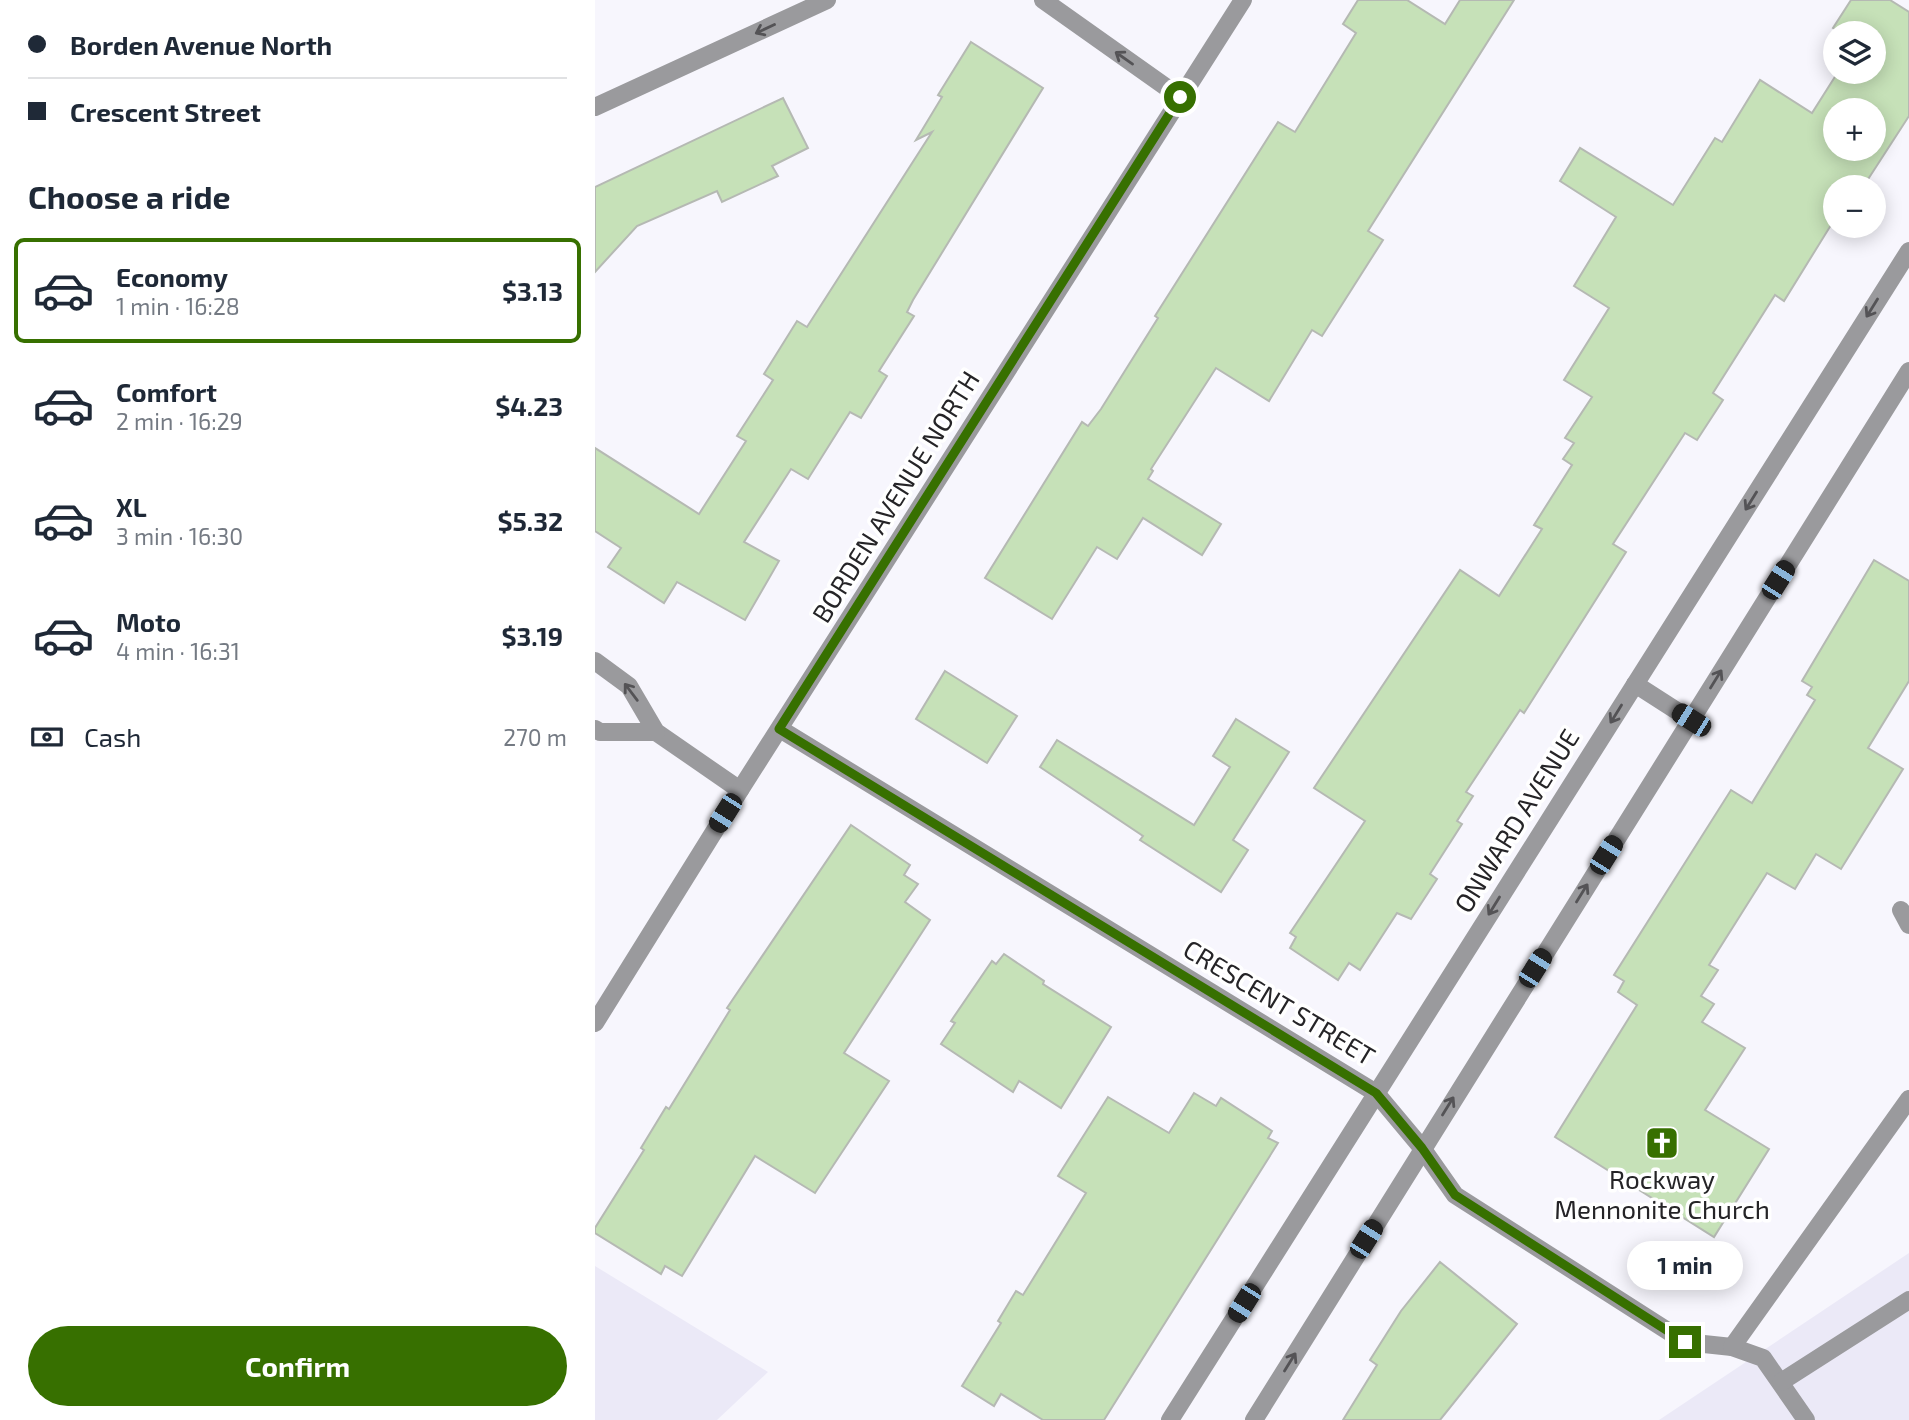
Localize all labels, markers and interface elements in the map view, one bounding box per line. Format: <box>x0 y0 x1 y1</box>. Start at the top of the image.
map controls <box>1823 21 1886 238</box>
button: layers <box>1823 21 1886 84</box>
one-way arrow <box>755 22 776 36</box>
text: Borden Avenue North <box>70 29 332 60</box>
one-way arrow <box>1115 51 1134 65</box>
route start <box>1164 81 1196 113</box>
text: Crescent Street <box>70 96 261 127</box>
button: + <box>1823 98 1886 161</box>
button: − <box>1823 175 1886 238</box>
text: Choose a ride <box>28 177 231 215</box>
icon: car <box>32 259 95 322</box>
text: Economy <box>116 261 228 292</box>
text: $3.13 <box>502 275 563 306</box>
text: 1 min · 16:28 <box>116 292 240 320</box>
one-way arrow <box>1865 298 1879 318</box>
street label: BORDEN AVENUE NORTH <box>805 365 985 628</box>
icon: car <box>32 374 95 437</box>
text: Comfort <box>116 376 217 407</box>
text: $4.23 <box>495 390 563 421</box>
text: 2 min · 16:29 <box>116 407 243 435</box>
icon: car <box>32 489 95 552</box>
one-way arrow <box>1743 490 1757 510</box>
text: XL <box>116 491 147 522</box>
text: $5.32 <box>497 505 563 536</box>
text: 3 min · 16:30 <box>116 522 243 550</box>
car <box>1758 557 1799 603</box>
icon: car <box>32 604 95 667</box>
text: Moto <box>116 606 181 637</box>
text: $3.19 <box>501 620 563 651</box>
text: 4 min · 16:31 <box>116 637 240 665</box>
one-way arrow <box>1710 670 1724 690</box>
one-way arrow <box>624 682 639 701</box>
car <box>1668 700 1715 740</box>
one-way arrow <box>1609 703 1623 723</box>
icon: cash <box>28 718 66 756</box>
text: Cash <box>84 721 141 752</box>
text: 270 m <box>503 723 567 751</box>
street label: ONWARD AVENUE <box>1447 723 1585 918</box>
car <box>705 790 746 836</box>
car <box>1586 832 1627 878</box>
one-way arrow <box>1576 883 1590 903</box>
one-way arrow <box>1487 895 1501 915</box>
street label: CRESCENT STREET <box>1178 932 1381 1071</box>
car <box>1515 945 1556 991</box>
one-way arrow <box>1442 1097 1456 1117</box>
church icon: Rockway Mennonite Church <box>1643 1124 1681 1162</box>
place label: Rockway Mennonite Church <box>1554 1163 1770 1224</box>
car <box>1346 1216 1387 1262</box>
callout: 1 min <box>1627 1240 1743 1290</box>
text: 1 min <box>1657 1251 1713 1279</box>
car <box>1224 1280 1265 1326</box>
button: Confirm <box>28 1326 567 1406</box>
route end <box>1669 1326 1701 1358</box>
one-way arrow <box>1282 1353 1297 1372</box>

